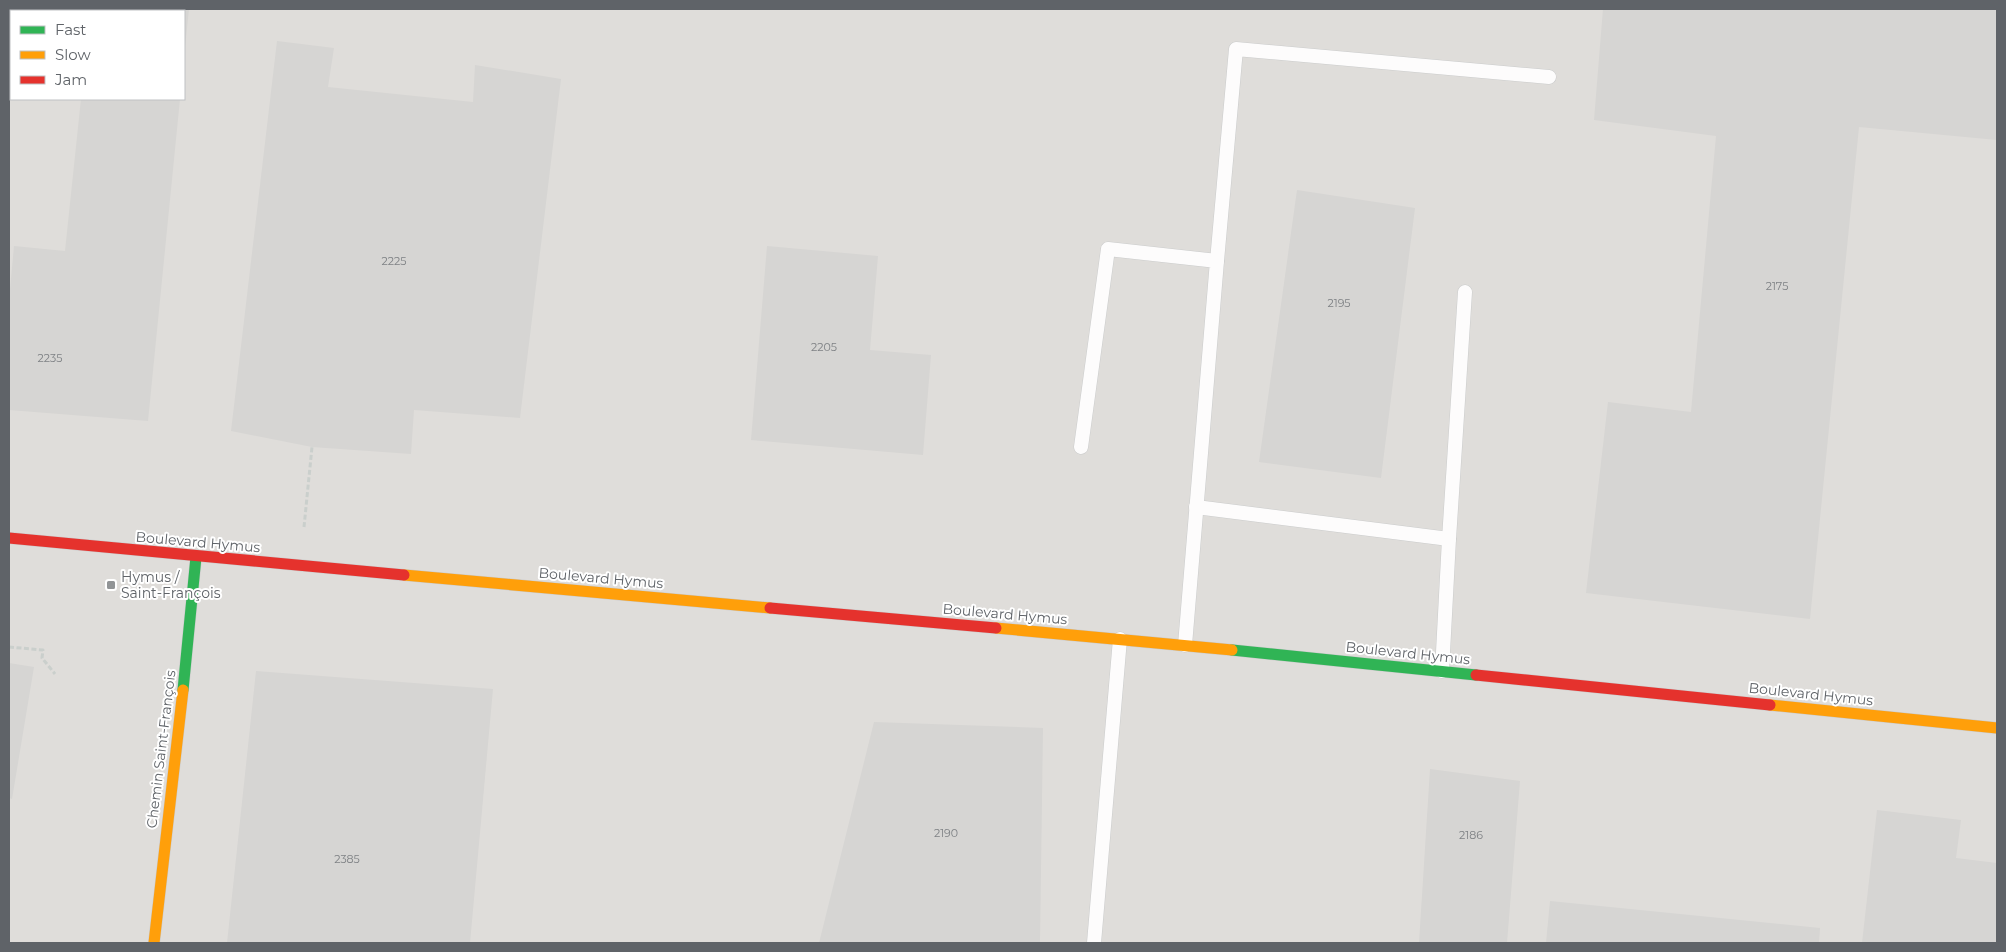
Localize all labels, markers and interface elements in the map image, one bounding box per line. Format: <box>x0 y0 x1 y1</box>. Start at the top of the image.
legend <box>10 10 185 100</box>
text: Fast <box>55 20 86 39</box>
text: Slow <box>55 45 91 64</box>
text: Jam <box>54 70 87 89</box>
house number: 2225 <box>382 254 406 268</box>
house number: 2175 <box>1766 279 1788 293</box>
house number: 2195 <box>1327 296 1351 310</box>
house number: 2205 <box>811 340 837 354</box>
house number: 2235 <box>38 351 62 365</box>
street label: Boulevard Hymus <box>135 528 261 556</box>
street label: Boulevard Hymus <box>538 564 664 592</box>
place label: Hymus / Saint-François <box>121 568 221 602</box>
marker: Hymus / Saint-François <box>105 579 117 591</box>
street label: Boulevard Hymus <box>942 600 1068 628</box>
street label: Boulevard Hymus <box>1345 638 1471 669</box>
street label: Chemin Saint-François <box>142 669 180 829</box>
street label: Boulevard Hymus <box>1748 679 1874 710</box>
house number: 2190 <box>934 826 958 840</box>
house number: 2186 <box>1459 828 1483 842</box>
house number: 2385 <box>334 852 360 866</box>

